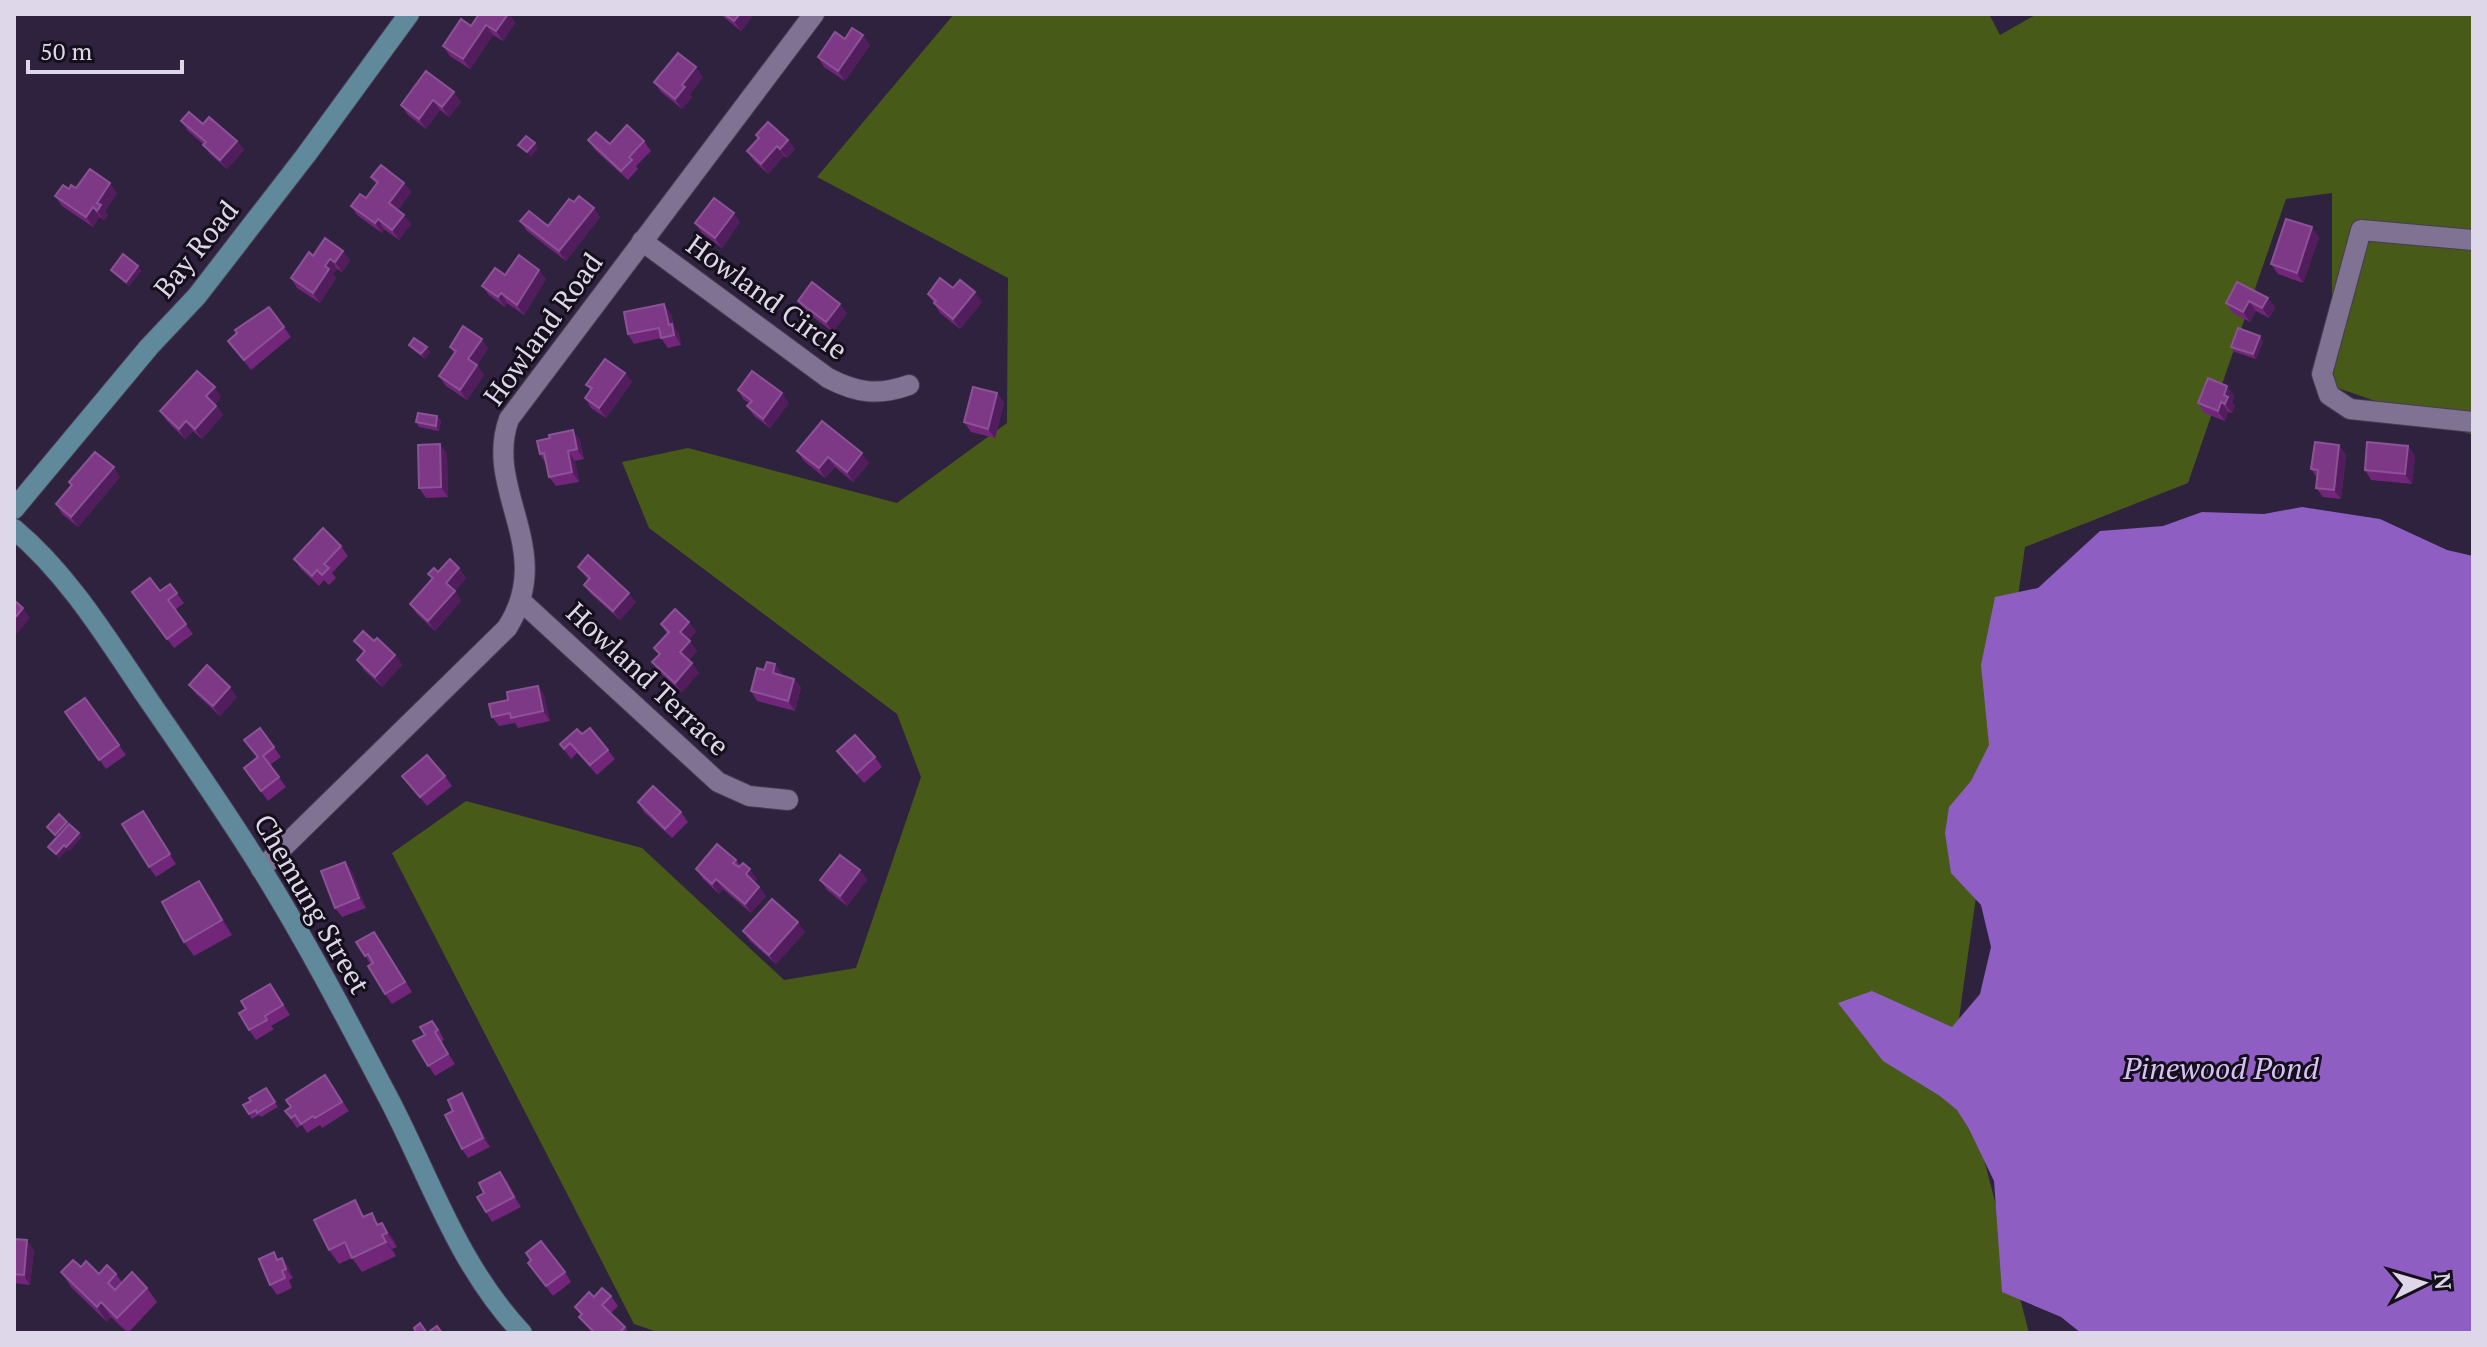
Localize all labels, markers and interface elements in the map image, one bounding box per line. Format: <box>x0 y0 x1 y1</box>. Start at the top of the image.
scale bar <box>28 24 182 74</box>
text: 50 m <box>40 35 92 67</box>
street label: Bay Road <box>145 192 246 305</box>
street label: Howland Circle <box>679 226 855 367</box>
street label: Howland Road <box>475 245 610 412</box>
street label: Howland Terrace <box>559 594 738 764</box>
street label: Chemung Street <box>246 807 379 1001</box>
water label: Pinewood Pond <box>2122 1048 2320 1088</box>
north arrow <box>2383 1243 2463 1323</box>
text: N <box>2428 1272 2459 1291</box>

